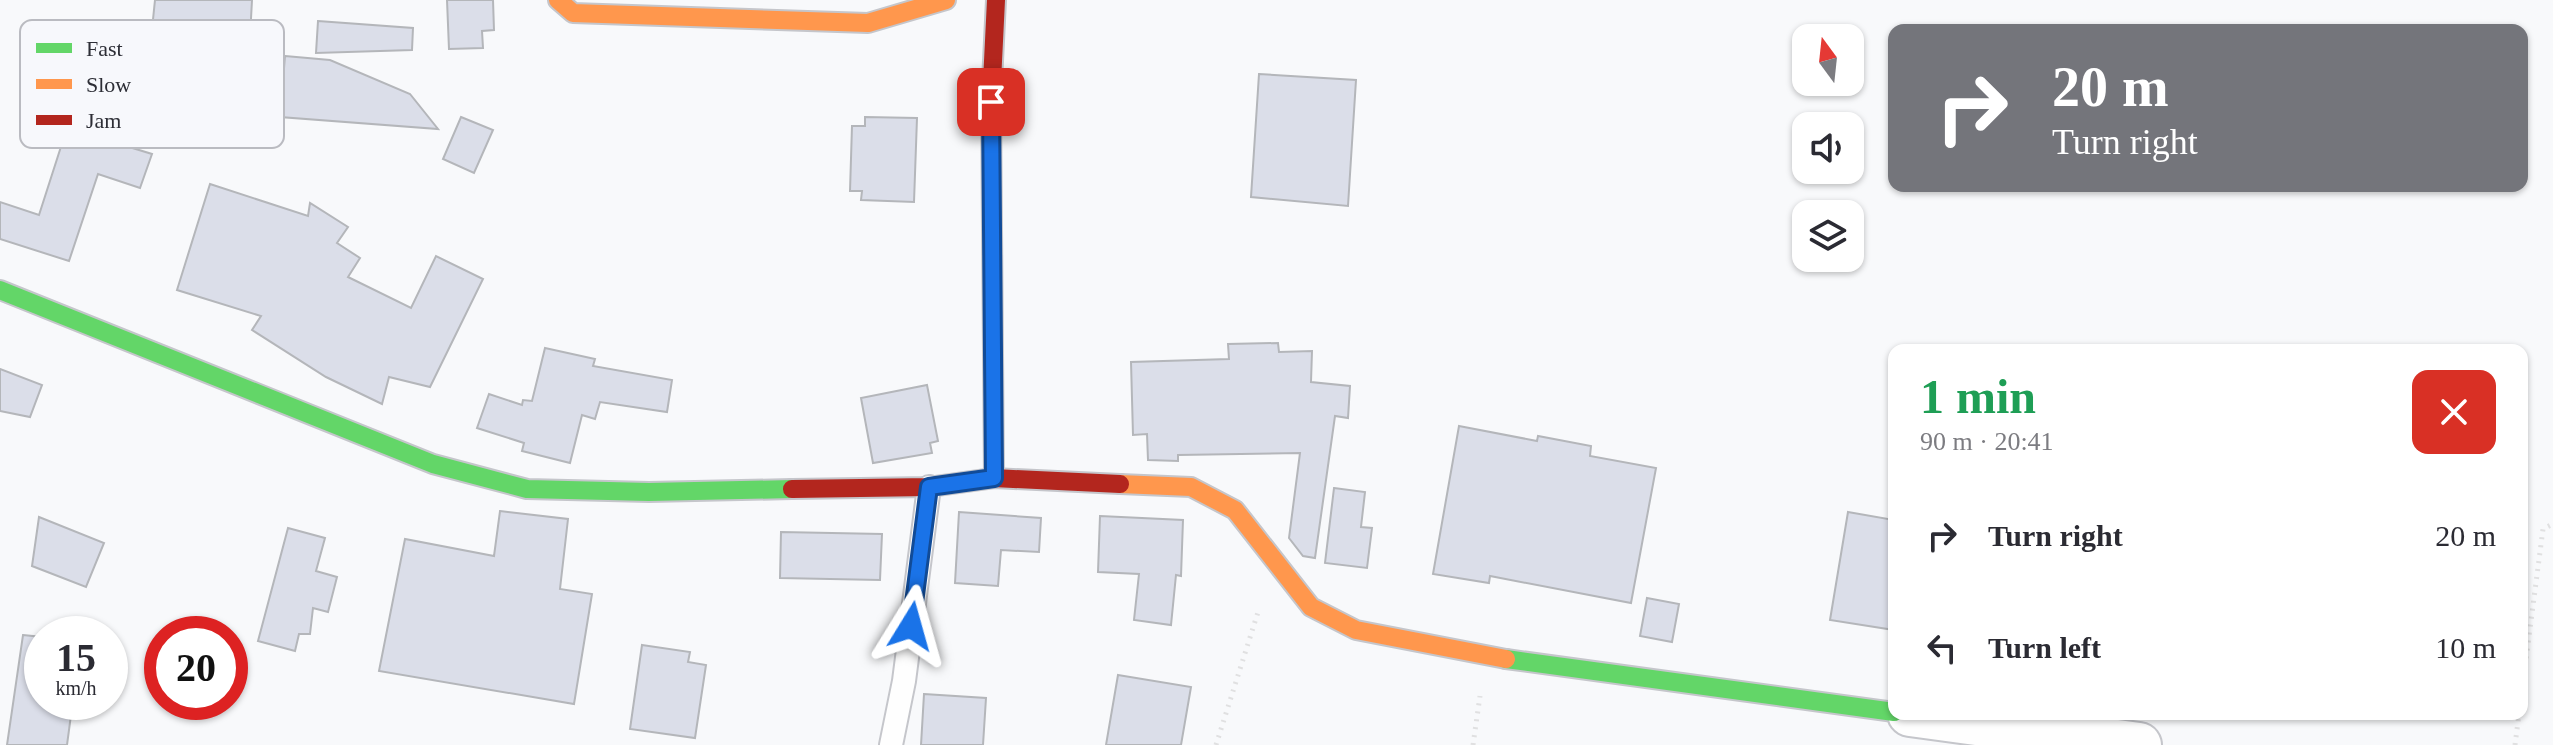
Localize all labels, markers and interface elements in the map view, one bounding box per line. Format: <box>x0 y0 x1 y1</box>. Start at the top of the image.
legend <box>20 20 284 148</box>
north arrow <box>1792 24 1864 96</box>
map controls <box>1792 24 1864 272</box>
text: Fast <box>86 36 123 61</box>
icon: right <box>1920 56 2024 160</box>
text: 20 m <box>2052 56 2169 118</box>
pin <box>957 68 1025 136</box>
text: Slow <box>86 72 131 97</box>
icon: arrive <box>969 80 1013 124</box>
text: Jam <box>86 108 121 133</box>
button: sound <box>1792 112 1864 184</box>
text: Turn right <box>2052 122 2198 162</box>
button: layers <box>1792 200 1864 272</box>
text: 1 min <box>1920 370 2036 423</box>
button: close <box>2412 370 2496 454</box>
text: 90 m · 20:41 <box>1920 427 2054 456</box>
icon: right <box>1920 514 1964 558</box>
text: Turn right <box>1988 519 2123 552</box>
text: 20 m <box>2435 519 2496 552</box>
position arrow <box>869 584 953 668</box>
speed limit sign: 20 <box>144 616 248 720</box>
icon: left <box>1920 626 1964 670</box>
text: Turn left <box>1988 631 2101 664</box>
text: 10 m <box>2435 631 2496 664</box>
text: 15 <box>56 635 96 680</box>
text: km/h <box>55 677 97 699</box>

